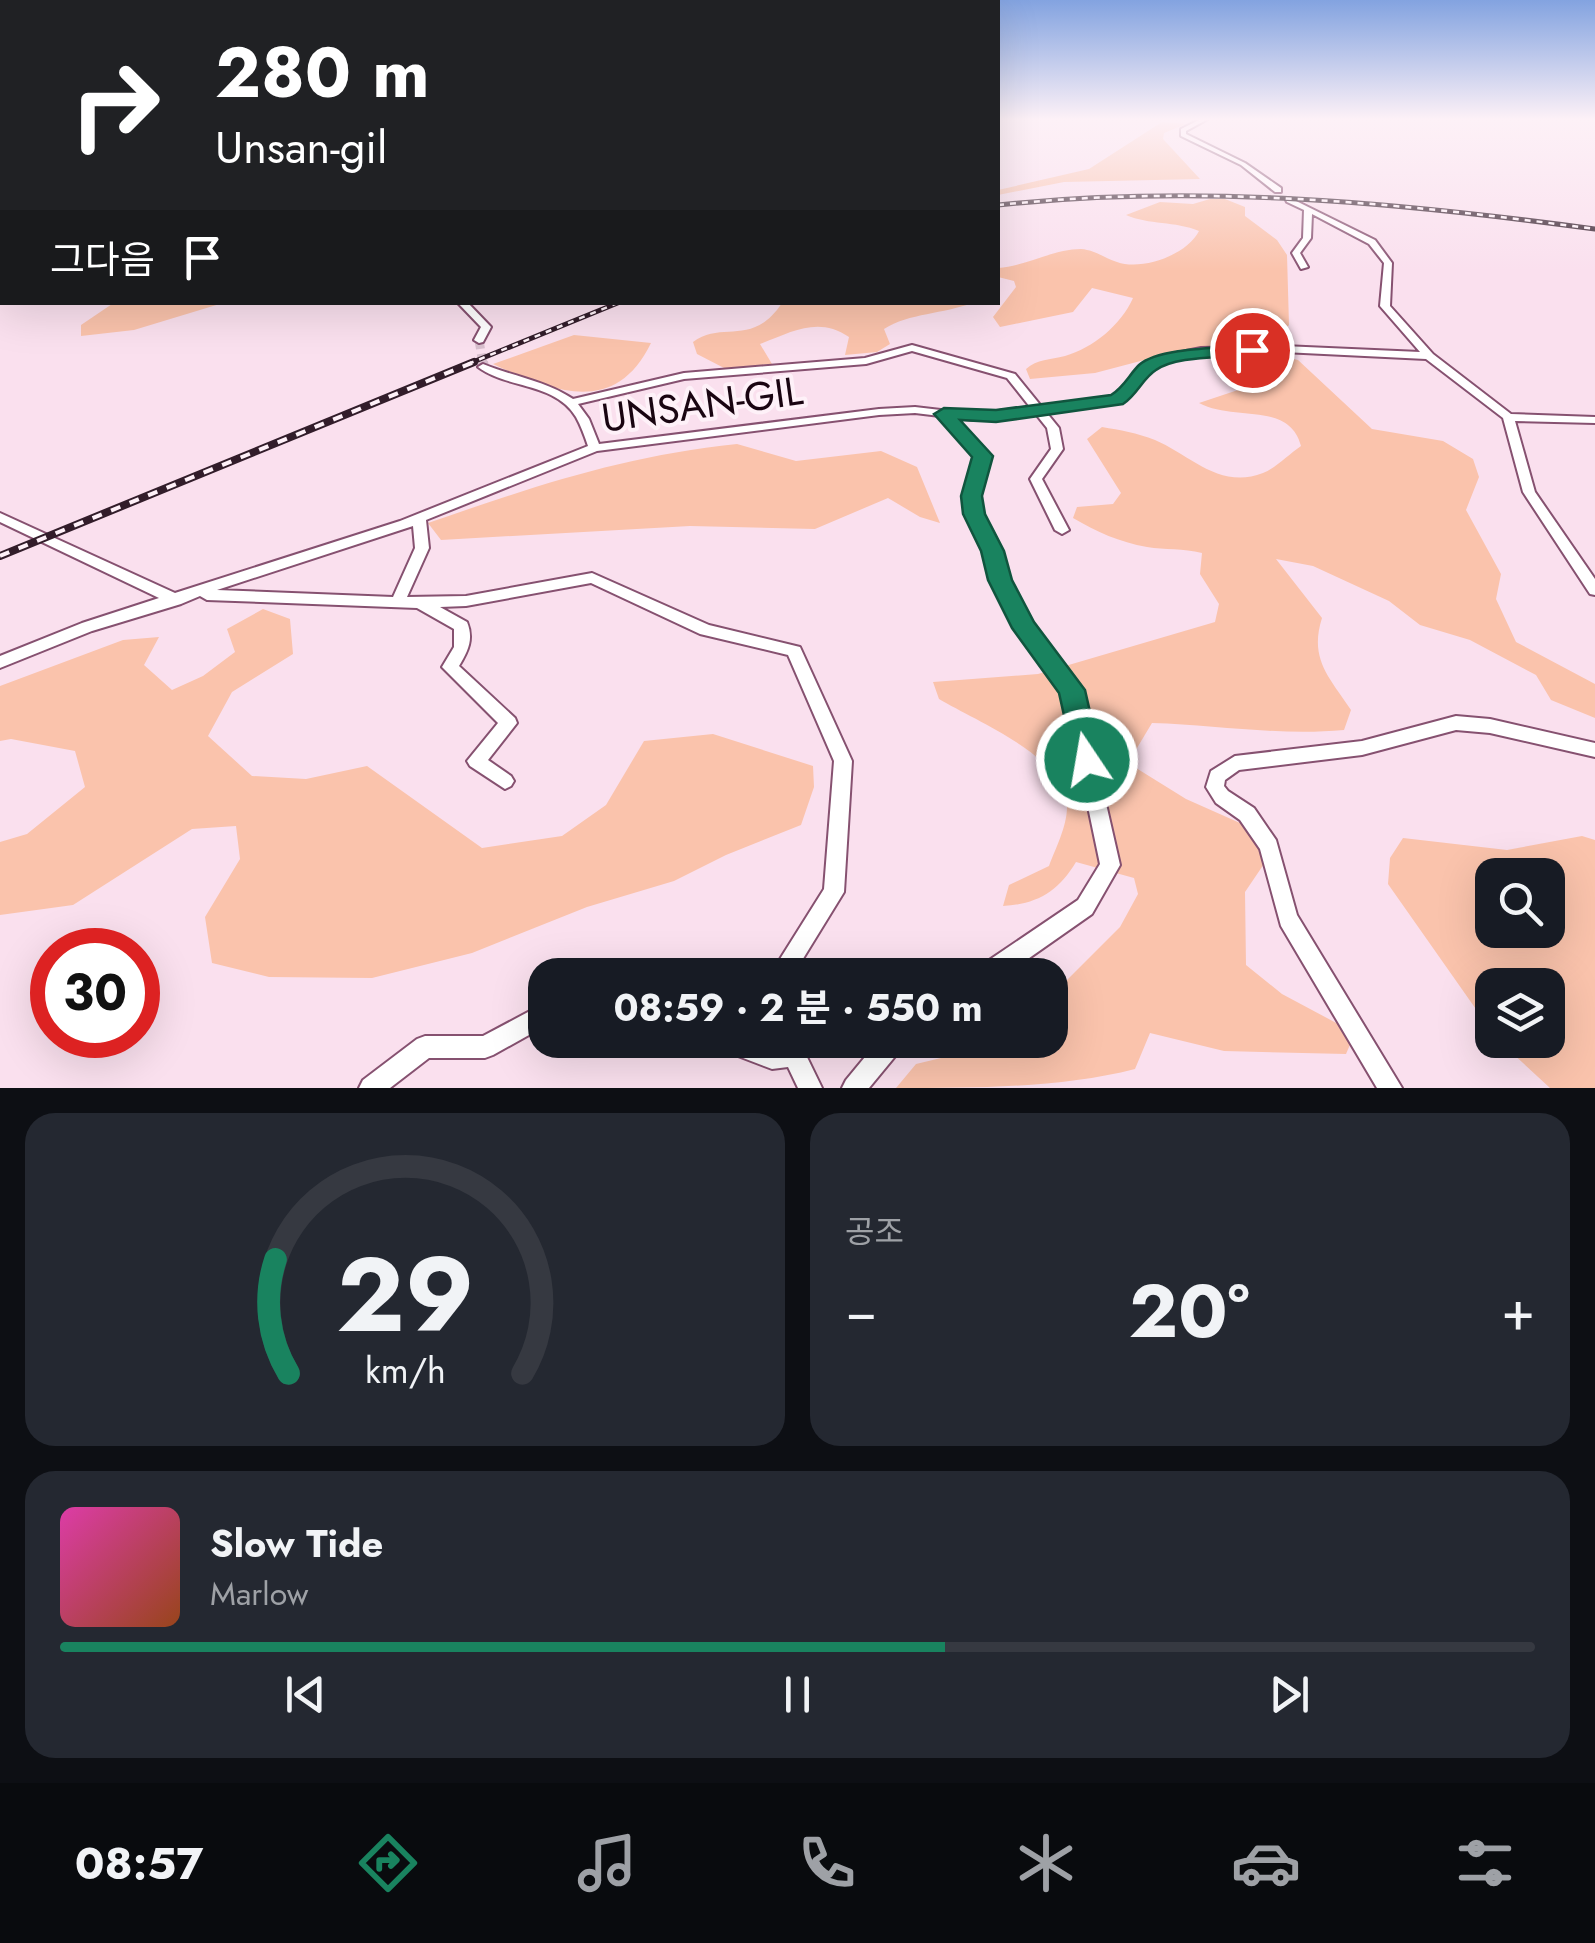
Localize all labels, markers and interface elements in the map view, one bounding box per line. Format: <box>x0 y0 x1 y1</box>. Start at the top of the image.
text: 280 m <box>215 22 430 123</box>
icon: right <box>50 40 180 170</box>
text: Unsan-gil <box>215 115 387 180</box>
icon: arrive <box>175 230 230 285</box>
text: 그다음 <box>50 232 155 287</box>
pin <box>1210 308 1295 393</box>
icon: arrive <box>1225 323 1280 378</box>
street label: UNSAN-GIL <box>598 361 806 447</box>
position arrow <box>1035 708 1139 812</box>
map controls <box>1475 858 1565 1058</box>
button: search <box>1475 858 1565 948</box>
speed limit sign: 30 <box>30 928 160 1058</box>
button: layers <box>1475 968 1565 1058</box>
text: 08:59 · 2 분 · 550 m <box>613 980 983 1035</box>
text: 공조 <box>845 1209 904 1255</box>
text: 29 <box>336 1220 474 1370</box>
text: 20° <box>1129 1257 1250 1365</box>
text: − <box>845 1271 877 1351</box>
text: + <box>1501 1271 1535 1351</box>
text: km/h <box>365 1345 445 1396</box>
text: Slow Tide <box>210 1516 383 1571</box>
text: Marlow <box>210 1571 308 1617</box>
icon: previous <box>278 1667 333 1722</box>
icon: pause <box>770 1667 825 1722</box>
icon: next <box>1262 1667 1317 1722</box>
icon: directions <box>353 1828 423 1898</box>
icon: music <box>572 1828 642 1898</box>
icon: phone <box>792 1828 862 1898</box>
icon: climate <box>1011 1828 1081 1898</box>
icon: car <box>1231 1828 1301 1898</box>
icon: filters <box>1450 1828 1520 1898</box>
text: 08:57 <box>75 1831 203 1896</box>

